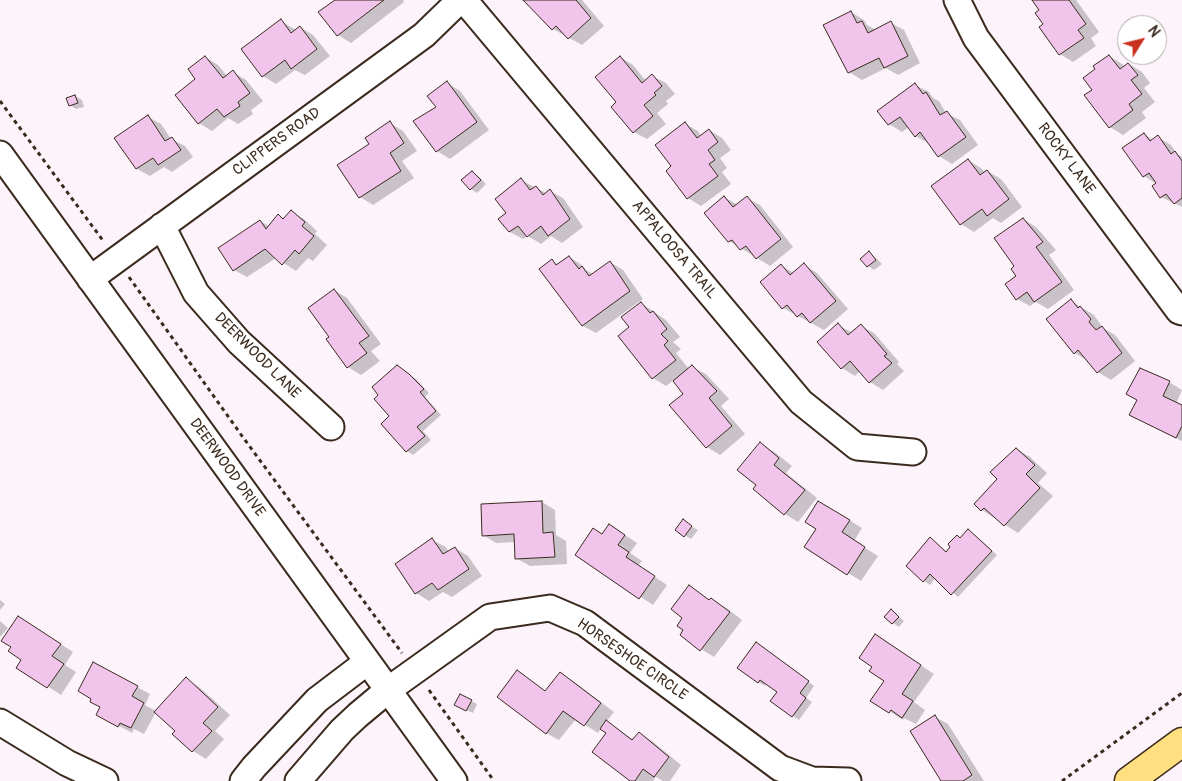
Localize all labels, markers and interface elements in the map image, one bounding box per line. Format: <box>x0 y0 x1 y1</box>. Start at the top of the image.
north arrow <box>1117 15 1167 65</box>
text: N <box>1144 23 1163 40</box>
street label: CLIPPERS ROAD <box>230 104 324 180</box>
street label: ROCKY LANE <box>1033 120 1099 198</box>
street label: APPALOOSA TRAIL <box>628 197 720 303</box>
street label: DEERWOOD LANE <box>210 309 304 403</box>
street label: DEERWOOD DRIVE <box>185 415 269 521</box>
street label: HORSESHOE CIRCLE <box>573 615 691 705</box>

